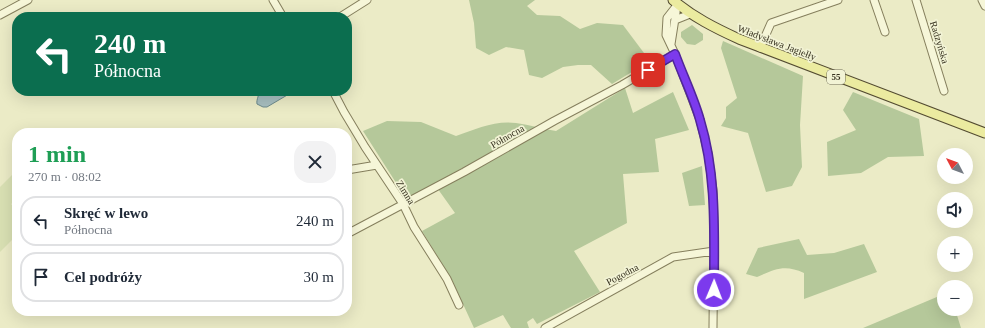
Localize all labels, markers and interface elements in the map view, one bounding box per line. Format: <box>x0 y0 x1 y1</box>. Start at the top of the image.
street label: Radzyńska <box>928 20 951 65</box>
street label: Władysława Jagiełły <box>736 22 818 62</box>
icon: left <box>28 28 80 80</box>
text: 240 m <box>94 28 166 59</box>
pin <box>631 53 665 87</box>
icon: arrive <box>637 59 659 81</box>
text: Północna <box>94 61 161 81</box>
road number: 55 <box>827 70 845 84</box>
street label: Północna <box>488 122 527 151</box>
text: 1 min <box>28 141 86 167</box>
button: close <box>294 141 336 183</box>
north arrow <box>937 148 973 184</box>
map controls <box>937 148 973 316</box>
text: 270 m · 08:02 <box>28 169 101 184</box>
street label: Zimna <box>394 178 417 207</box>
button: sound <box>937 192 973 228</box>
text: Skręć w lewo <box>64 205 148 221</box>
icon: left <box>30 210 52 232</box>
text: 240 m <box>296 213 334 229</box>
text: Północna <box>64 222 112 237</box>
button: + <box>937 236 973 272</box>
street label: Pogodna <box>604 261 641 288</box>
icon: arrive <box>30 266 52 288</box>
text: Cel podróży <box>64 269 142 285</box>
text: 30 m <box>304 269 334 285</box>
position arrow <box>693 269 735 311</box>
button: − <box>937 280 973 316</box>

